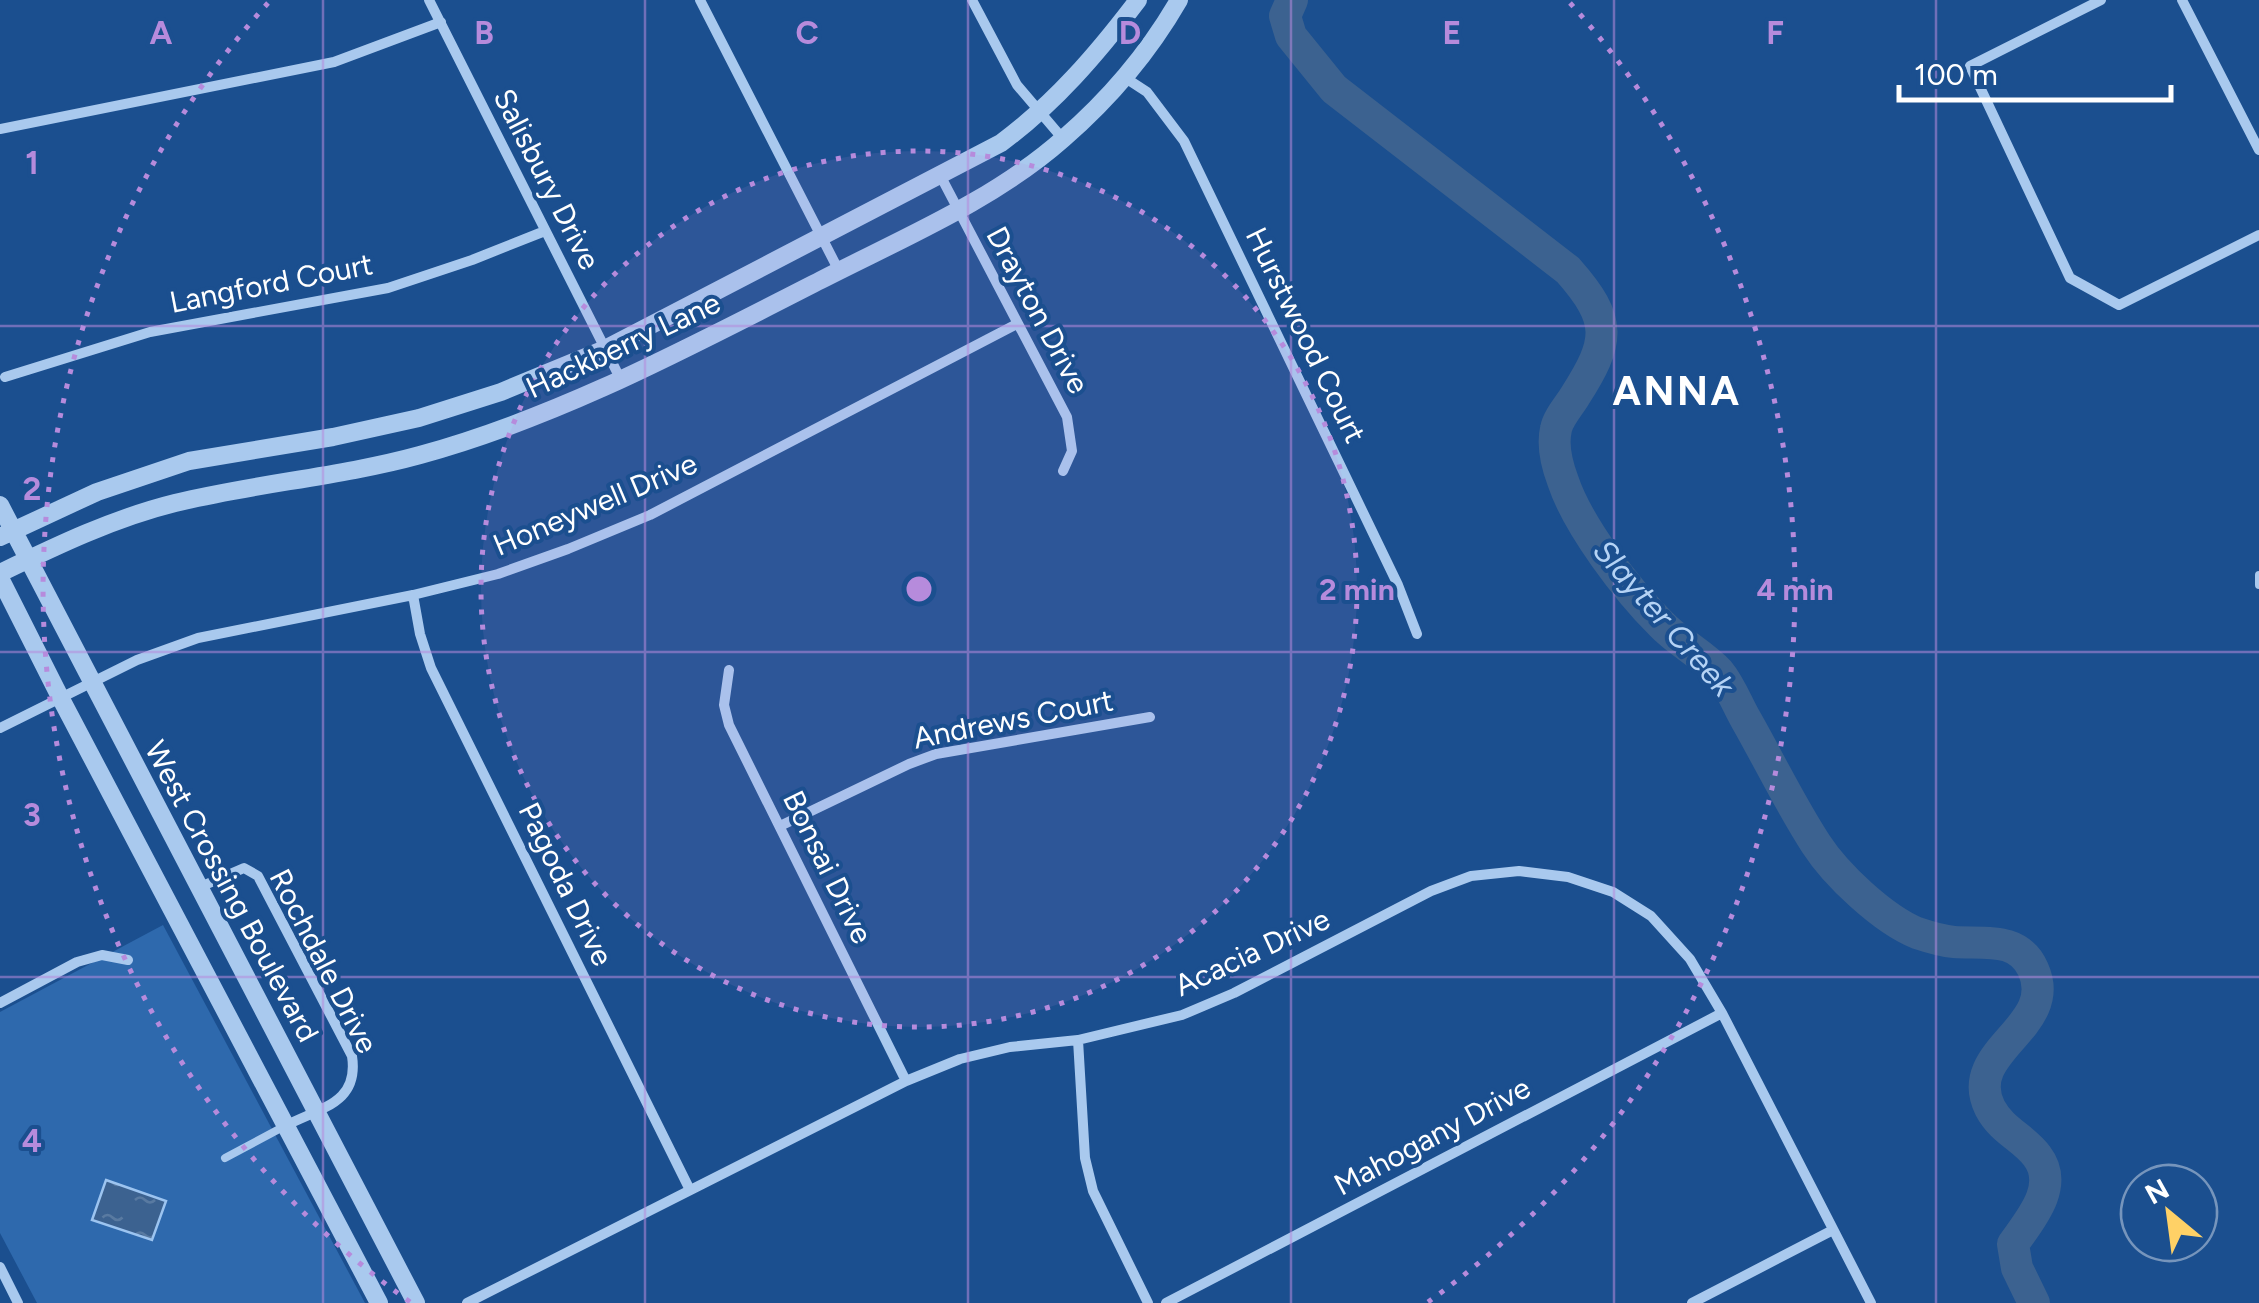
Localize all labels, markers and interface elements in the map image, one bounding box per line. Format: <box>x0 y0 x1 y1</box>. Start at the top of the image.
text: A <box>150 14 173 52</box>
text: B <box>474 14 494 52</box>
text: C <box>795 14 819 52</box>
text: D <box>1119 14 1141 52</box>
text: E <box>1443 14 1461 52</box>
text: F <box>1766 14 1784 52</box>
scale bar <box>1899 40 2172 102</box>
text: 100 m <box>1914 56 1998 93</box>
street label: Salisbury Drive <box>486 82 608 276</box>
text: 1 <box>25 144 39 182</box>
street label: Drayton Drive <box>979 220 1097 400</box>
street label: Hurstwood Court <box>1238 221 1374 449</box>
street label: Langford Court <box>166 245 376 321</box>
street label: Hackberry Lane <box>520 284 726 406</box>
district label: ANNA <box>1613 367 1741 415</box>
street label: Honeywell Drive <box>487 444 703 564</box>
text: 2 <box>23 470 41 508</box>
water label: Slayter Creek <box>1586 532 1743 705</box>
centre of rings <box>901 571 937 607</box>
text: 2 min <box>1319 571 1395 608</box>
text: 4 min <box>1756 571 1834 608</box>
street label: Andrews Court <box>910 681 1116 757</box>
street label: West Crossing Boulevard <box>137 734 327 1048</box>
street label: Bonsai Drive <box>775 785 881 949</box>
text: 3 <box>23 796 41 834</box>
street label: Pagoda Drive <box>511 796 621 972</box>
street label: Rochdale Drive <box>262 863 386 1059</box>
street label: Acacia Drive <box>1169 900 1335 1004</box>
street label: Mahogany Drive <box>1328 1069 1536 1203</box>
text: 4 <box>22 1122 42 1160</box>
north arrow <box>2119 1163 2219 1263</box>
text: N <box>2139 1171 2175 1211</box>

